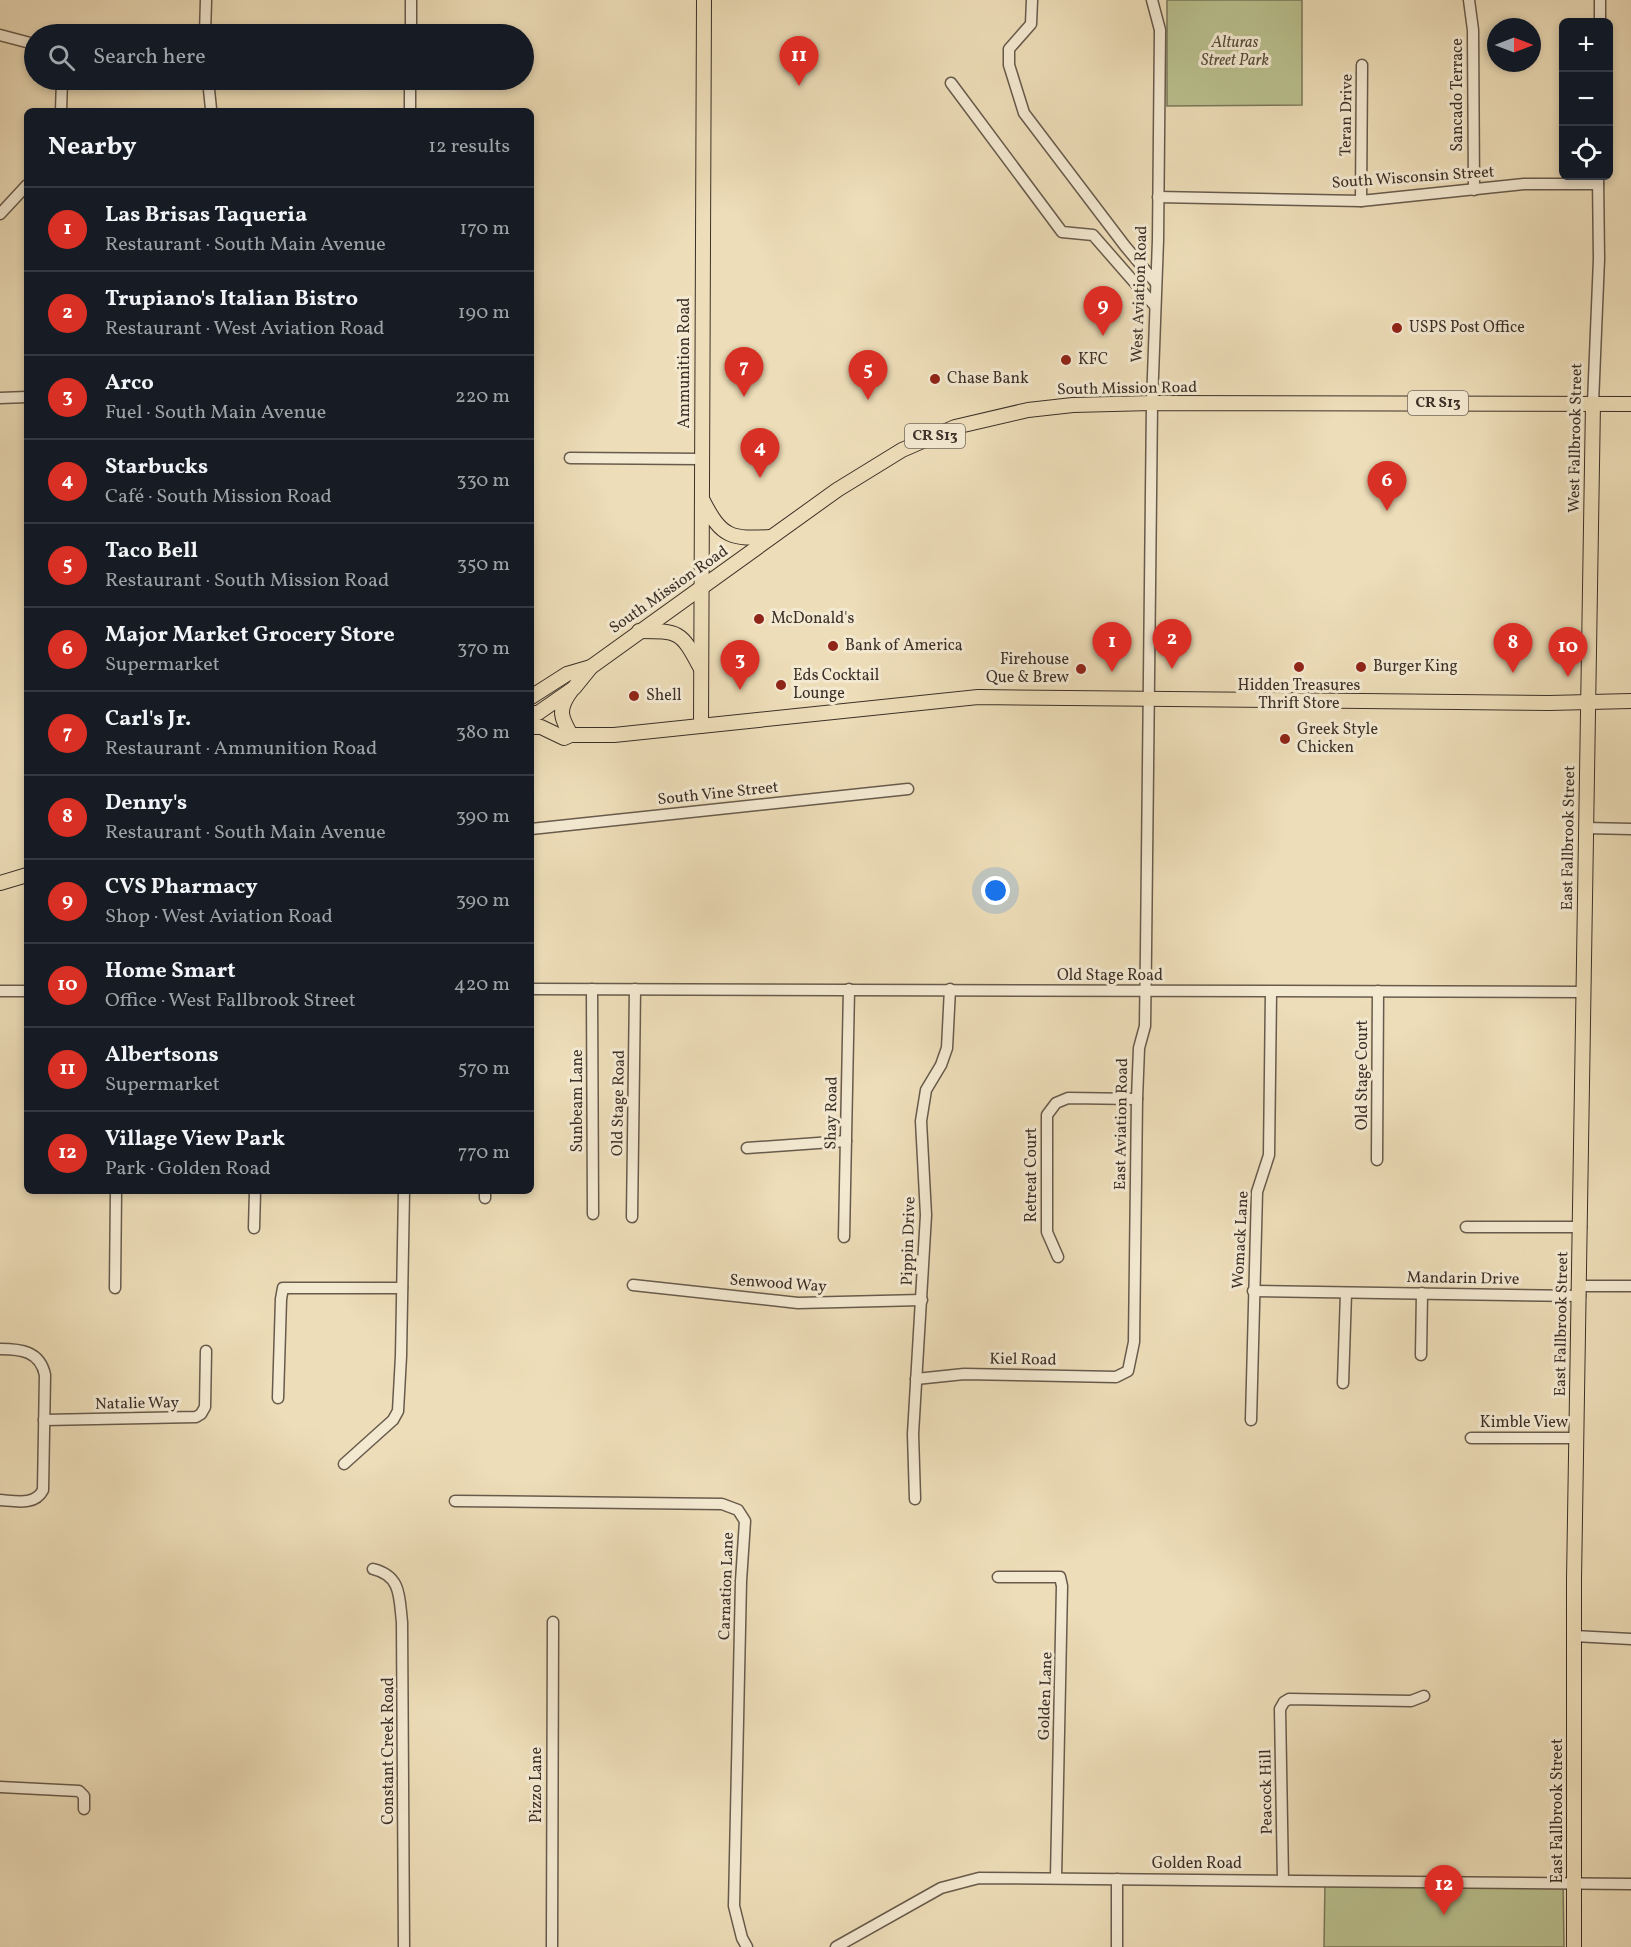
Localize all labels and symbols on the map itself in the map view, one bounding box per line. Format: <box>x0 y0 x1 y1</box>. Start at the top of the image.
north arrow <box>1487 18 1541 72</box>
park label: Alturas Street Park <box>1201 32 1269 72</box>
pin: 11 <box>780 36 818 86</box>
street label: Sancado Terrace <box>1447 38 1469 152</box>
street label: Teran Drive <box>1335 74 1359 156</box>
street label: South Wisconsin Street <box>1331 161 1495 195</box>
street label: West Aviation Road <box>1127 225 1153 363</box>
pin: 9 <box>1084 286 1122 336</box>
street label: Ammunition Road <box>674 298 696 428</box>
place label: USPS Post Office <box>1409 317 1525 339</box>
marker: USPS Post Office <box>1390 321 1404 335</box>
pin: 7 <box>724 348 764 397</box>
place label: KFC <box>1078 349 1108 371</box>
pin: 5 <box>848 350 888 400</box>
marker: KFC <box>1059 353 1073 367</box>
street label: West Fallbrook Street <box>1564 362 1588 513</box>
place label: Chase Bank <box>947 368 1029 390</box>
marker: Chase Bank <box>928 372 942 386</box>
street label: South Mission Road <box>1057 377 1197 401</box>
road number: CR S13 <box>1408 391 1468 415</box>
road number: CR S13 <box>905 424 965 448</box>
pin: 4 <box>740 428 780 478</box>
pin: 6 <box>1368 462 1406 511</box>
street label: South Mission Road <box>605 541 733 639</box>
place label: McDonald's <box>771 608 854 630</box>
marker: McDonald's <box>752 612 766 626</box>
pin: 2 <box>1152 620 1192 669</box>
pin: 1 <box>1092 622 1132 672</box>
pin: 8 <box>1494 624 1532 673</box>
pin: 10 <box>1548 628 1588 677</box>
place label: Bank of America <box>845 635 963 657</box>
marker: Bank of America <box>826 639 840 653</box>
pin: 3 <box>720 640 760 690</box>
place label: Firehouse Que & Brew <box>986 649 1070 689</box>
place label: Burger King <box>1373 656 1458 678</box>
marker: Hidden Treasures Thrift Store <box>1292 660 1306 674</box>
marker: Burger King <box>1354 660 1368 674</box>
marker: Firehouse Que & Brew <box>1074 662 1088 676</box>
place label: Eds Cocktail Lounge <box>793 665 880 705</box>
place label: Hidden Treasures Thrift Store <box>1238 675 1361 715</box>
marker: Eds Cocktail Lounge <box>774 678 788 692</box>
place label: Shell <box>646 685 682 707</box>
marker: Shell <box>627 689 641 703</box>
place label: Greek Style Chicken <box>1297 719 1378 759</box>
marker: Greek Style Chicken <box>1278 732 1292 746</box>
street label: East Fallbrook Street <box>1557 765 1581 911</box>
street label: South Vine Street <box>656 777 780 811</box>
your location <box>981 876 1010 905</box>
street label: Old Stage Road <box>1057 965 1163 987</box>
street label: Old Stage Court <box>1352 1019 1374 1130</box>
street label: Sunbeam Lane <box>567 1049 589 1153</box>
street label: Old Stage Road <box>607 1050 631 1156</box>
street label: East Aviation Road <box>1110 1058 1134 1190</box>
street label: Shay Road <box>820 1076 844 1150</box>
street label: Retreat Court <box>1021 1127 1043 1222</box>
street label: Womack Lane <box>1227 1190 1255 1290</box>
street label: Pippin Drive <box>896 1196 922 1286</box>
street label: East Fallbrook Street <box>1550 1251 1574 1397</box>
street label: Mandarin Drive <box>1406 1267 1520 1291</box>
street label: Senwood Way <box>729 1270 828 1298</box>
street label: Kiel Road <box>989 1348 1057 1372</box>
street label: Natalie Way <box>95 1392 180 1416</box>
street label: Kimble View <box>1480 1412 1569 1434</box>
street label: Carnation Lane <box>714 1532 740 1640</box>
street label: Golden Lane <box>1033 1652 1059 1740</box>
street label: Constant Creek Road <box>378 1677 400 1825</box>
street label: East Fallbrook Street <box>1547 1738 1569 1884</box>
street label: Pizzo Lane <box>526 1747 548 1823</box>
street label: Peacock Hill <box>1255 1749 1279 1835</box>
street label: Golden Road <box>1152 1853 1242 1875</box>
pin: 12 <box>1424 1866 1464 1915</box>

